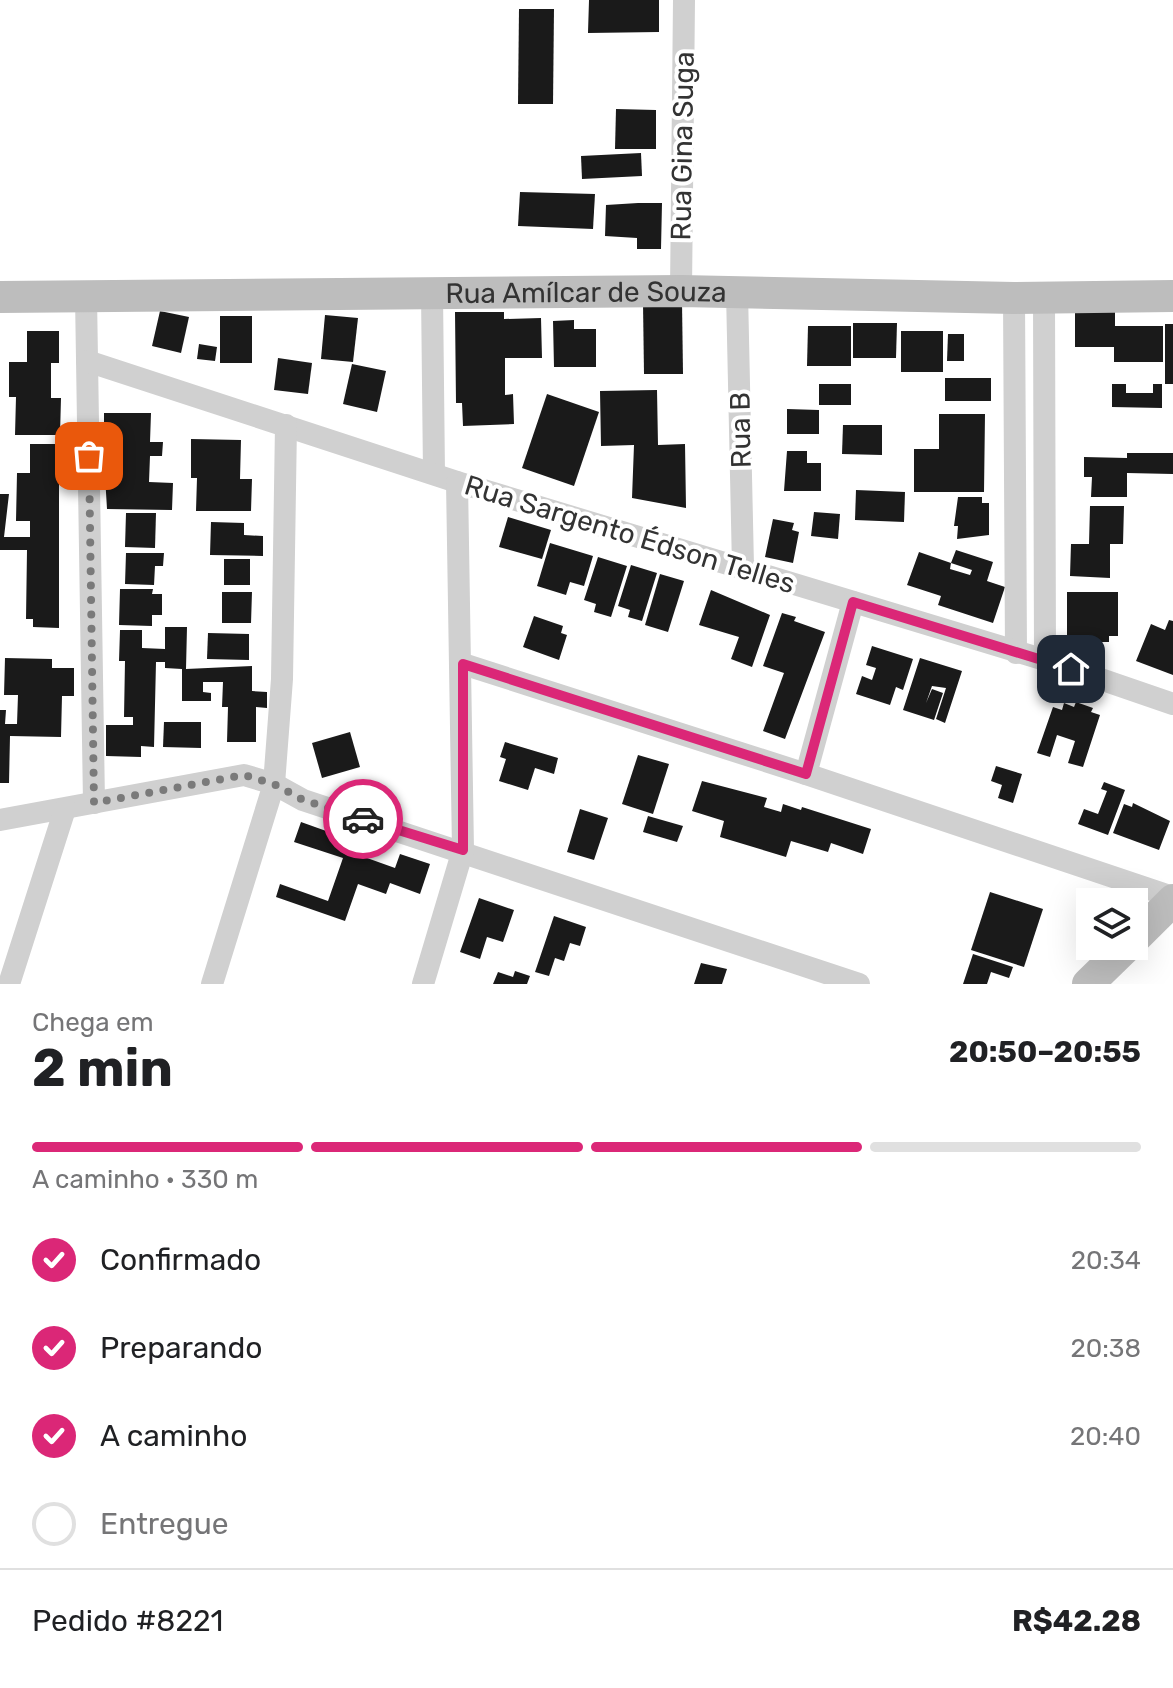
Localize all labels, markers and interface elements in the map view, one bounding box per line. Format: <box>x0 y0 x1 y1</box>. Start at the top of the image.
street label: Rua Gina Suga <box>664 51 701 241</box>
street label: Rua Amílcar de Souza <box>445 275 727 310</box>
street label: Rua B <box>723 392 758 468</box>
pin <box>55 422 123 490</box>
icon: bag <box>67 434 111 478</box>
street label: Rua Sargento Édson Telles <box>461 468 799 600</box>
pin <box>1037 635 1105 703</box>
icon: home <box>1049 647 1093 691</box>
courier <box>323 779 403 859</box>
icon: car <box>341 797 385 841</box>
map controls <box>1076 888 1148 960</box>
button: layers <box>1076 888 1148 960</box>
text: Chega em <box>32 1007 154 1038</box>
text: 20:50–20:55 <box>949 1034 1141 1070</box>
text: 2 min <box>32 1037 173 1099</box>
text: A caminho · 330 m <box>32 1164 258 1195</box>
icon: check <box>32 1238 76 1282</box>
text: Confirmado <box>100 1242 261 1278</box>
text: 20:34 <box>1071 1245 1141 1276</box>
icon: check <box>32 1326 76 1370</box>
text: Preparando <box>100 1330 263 1366</box>
text: 20:38 <box>1070 1333 1141 1364</box>
icon: check <box>32 1414 76 1458</box>
text: A caminho <box>100 1418 247 1454</box>
text: 20:40 <box>1070 1421 1141 1452</box>
text: Entregue <box>100 1506 229 1542</box>
text: Pedido #8221 <box>32 1603 223 1639</box>
text: R$42.28 <box>1012 1603 1141 1639</box>

